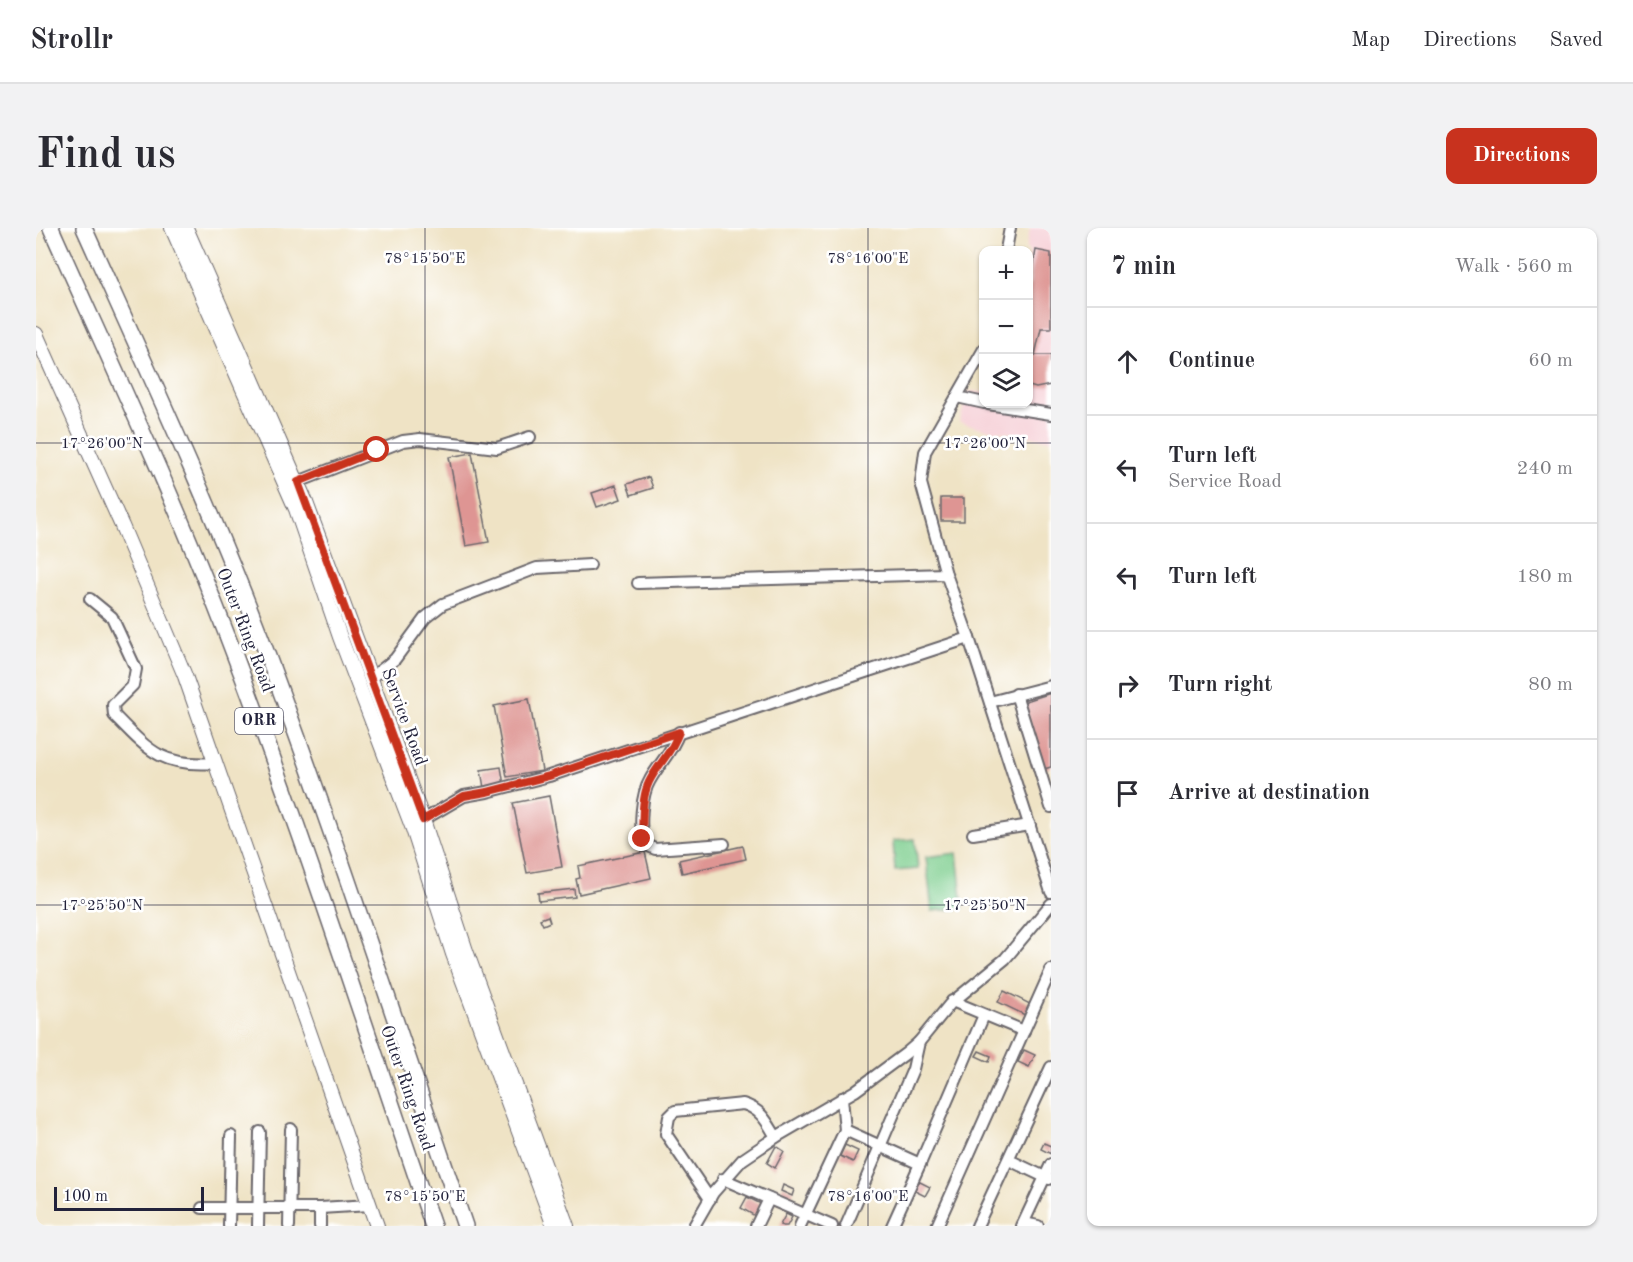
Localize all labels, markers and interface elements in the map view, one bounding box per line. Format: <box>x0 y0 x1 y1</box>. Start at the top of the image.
text: Strollr <box>30 27 113 55</box>
text: Map <box>1351 30 1390 51</box>
text: Directions <box>1423 30 1517 51</box>
text: Saved <box>1550 30 1603 51</box>
button: Directions <box>1446 128 1597 184</box>
text: Find us <box>36 135 175 177</box>
map controls <box>979 246 1033 408</box>
button: + <box>979 246 1033 300</box>
text: 78°15'50"E <box>385 252 465 267</box>
text: 78°16'00"E <box>828 252 908 267</box>
text: 7 min <box>1111 254 1176 280</box>
text: Walk · 560 m <box>1454 257 1573 277</box>
button: − <box>979 300 1033 354</box>
icon: ahead <box>1111 345 1144 378</box>
text: Continue <box>1168 350 1255 372</box>
text: 60 m <box>1528 351 1573 371</box>
button: layers <box>979 354 1033 408</box>
route start <box>363 436 389 462</box>
text: 17°26'00"N <box>61 437 143 452</box>
text: 17°26'00"N <box>944 437 1026 452</box>
text: Turn left <box>1168 445 1257 467</box>
icon: left <box>1111 453 1144 486</box>
text: 240 m <box>1517 459 1573 479</box>
text: Service Road <box>1168 472 1282 492</box>
icon: left <box>1111 561 1144 594</box>
street label: Outer Ring Road <box>213 565 277 695</box>
text: Turn left <box>1168 566 1257 588</box>
text: 180 m <box>1517 567 1573 587</box>
street label: Service Road <box>378 666 430 768</box>
icon: right <box>1111 669 1144 702</box>
text: Turn right <box>1168 674 1272 696</box>
text: 80 m <box>1528 675 1573 695</box>
road number: ORR <box>235 708 283 734</box>
icon: arrive <box>1111 777 1144 810</box>
text: Arrive at destination <box>1168 782 1370 804</box>
route end <box>628 825 654 851</box>
text: 17°25'50"N <box>61 899 143 914</box>
text: 17°25'50"N <box>944 899 1026 914</box>
street label: Outer Ring Road <box>377 1023 437 1153</box>
scale bar <box>54 1184 204 1212</box>
text: 100 m <box>63 1189 108 1205</box>
text: 78°15'50"E <box>385 1190 465 1205</box>
text: 78°16'00"E <box>828 1190 908 1205</box>

